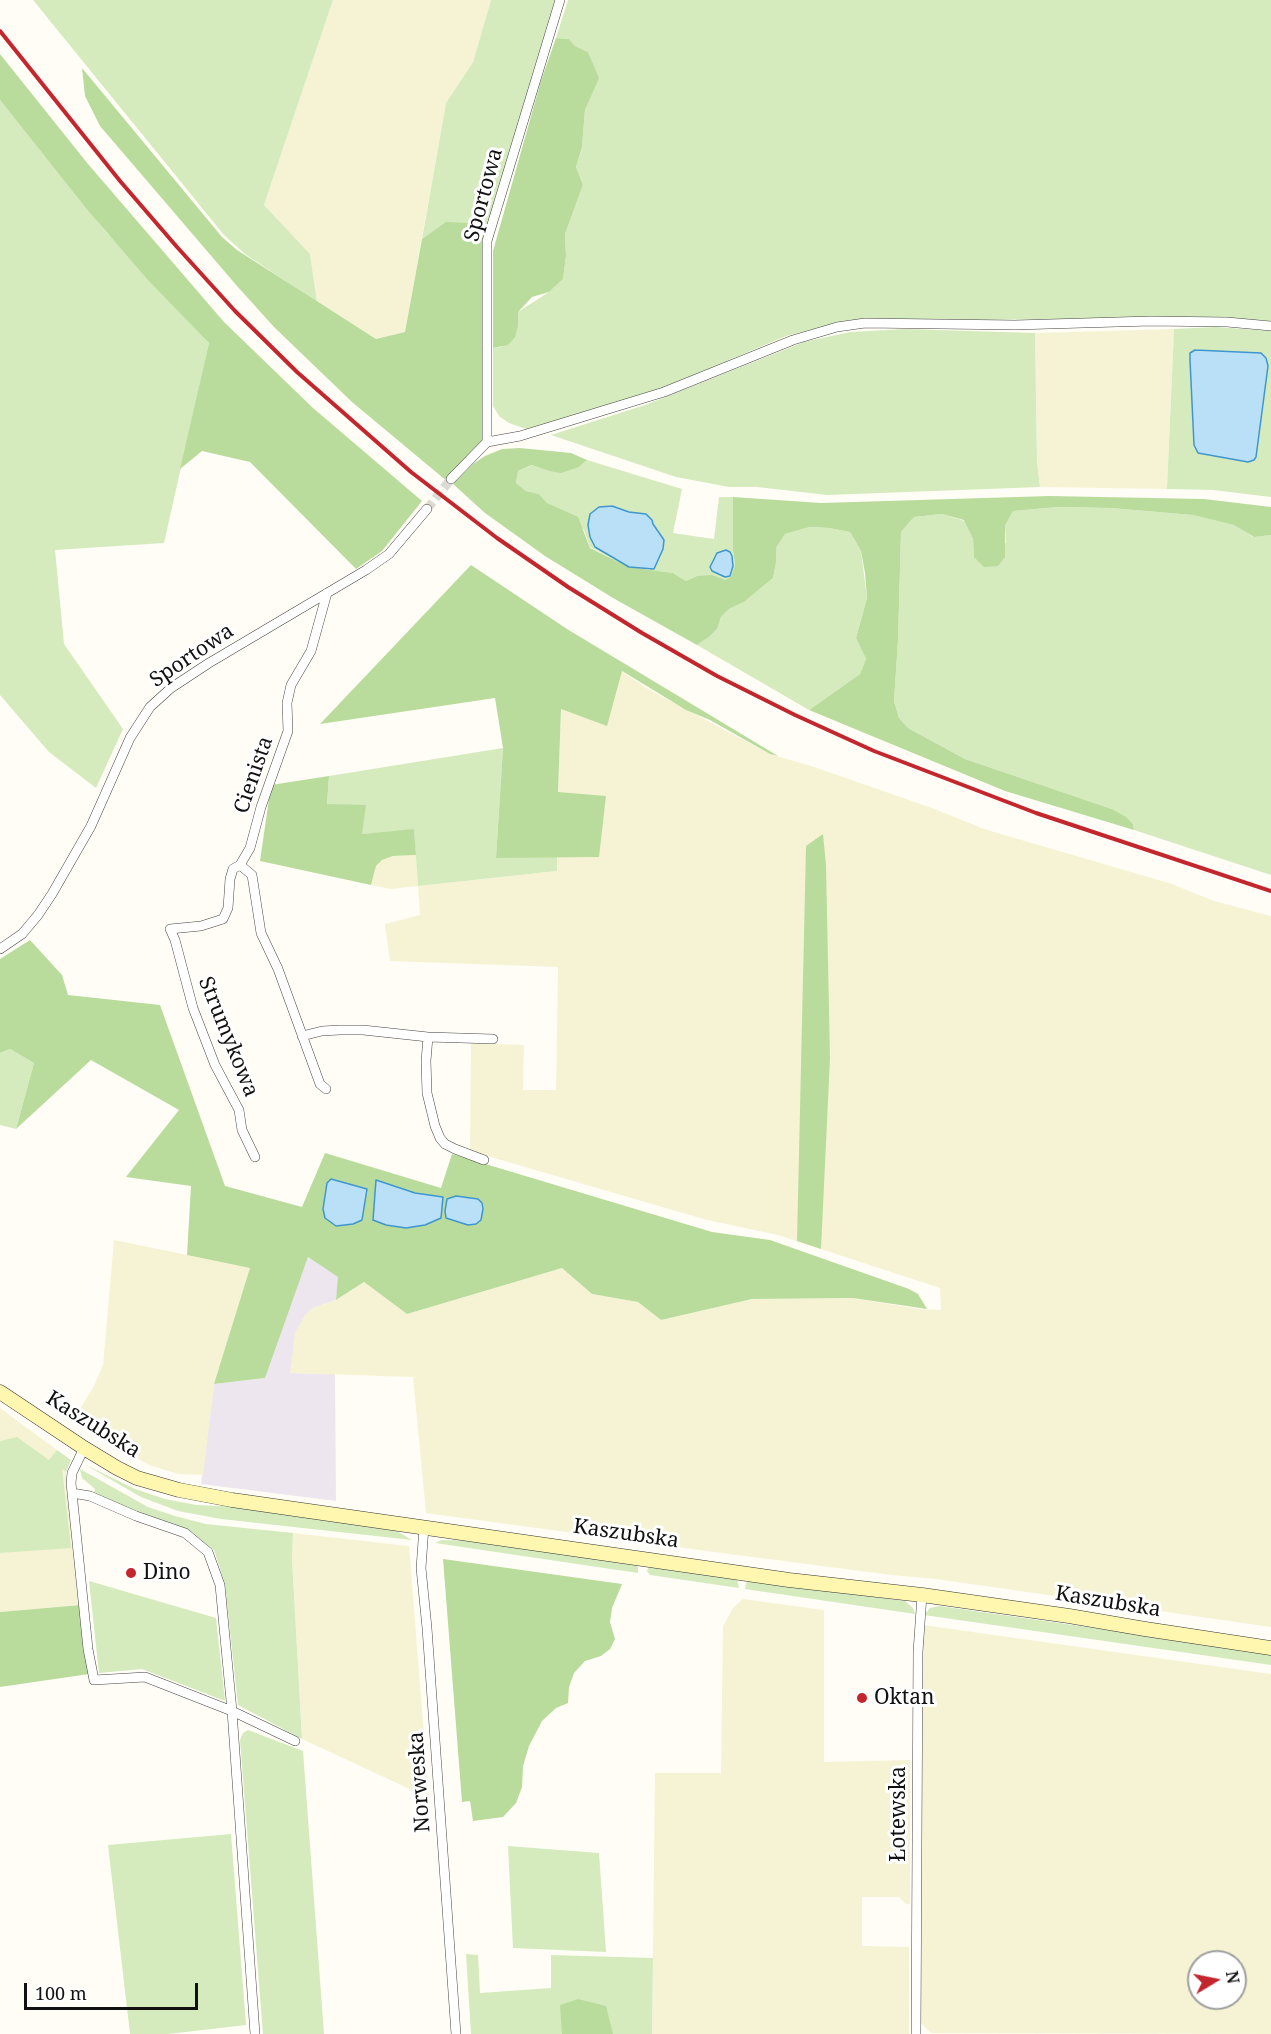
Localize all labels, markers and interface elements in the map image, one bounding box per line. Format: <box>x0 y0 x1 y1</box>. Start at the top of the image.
street label: Sportowa <box>459 145 509 245</box>
street label: Sportowa <box>145 619 239 693</box>
street label: Cienista <box>229 733 279 817</box>
street label: Strumykowa <box>192 973 264 1101</box>
street label: Kaszubska <box>41 1386 145 1464</box>
street label: Kaszubska <box>571 1514 681 1554</box>
place label: Dino <box>143 1560 191 1586</box>
marker: Dino <box>124 1566 138 1580</box>
street label: Kaszubska <box>1053 1581 1163 1623</box>
place label: Oktan <box>874 1685 935 1711</box>
marker: Oktan <box>855 1691 869 1705</box>
street label: Norweska <box>404 1731 436 1833</box>
street label: Łotewska <box>886 1766 912 1862</box>
north arrow <box>1187 1950 1247 2010</box>
text: N <box>1221 1969 1245 1985</box>
scale bar <box>27 1971 201 2009</box>
text: 100 m <box>35 1981 87 2005</box>

